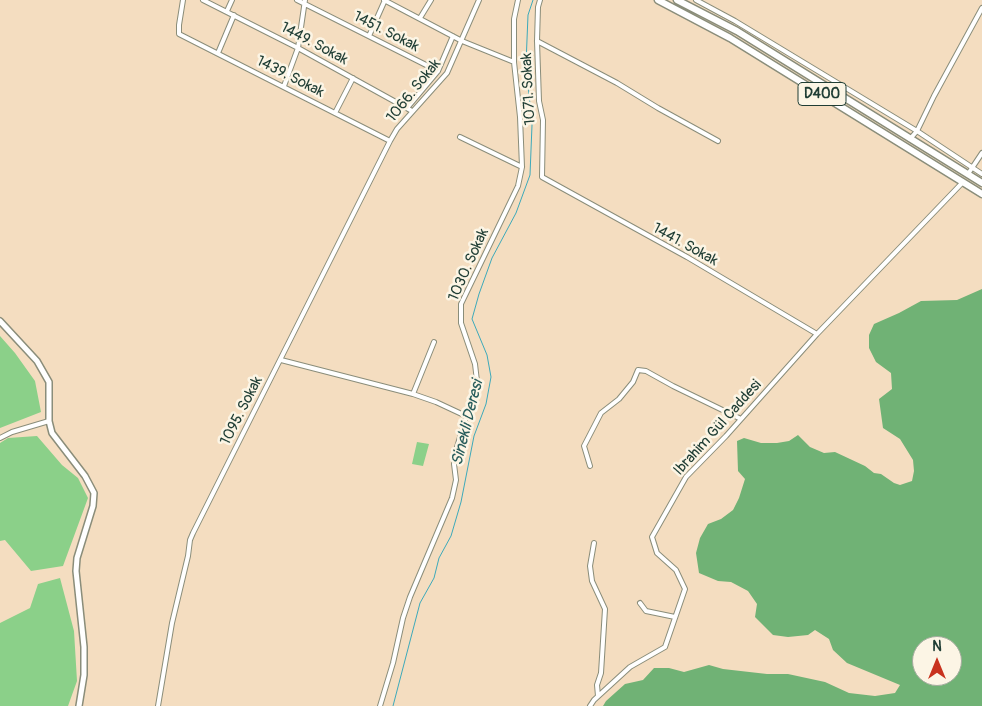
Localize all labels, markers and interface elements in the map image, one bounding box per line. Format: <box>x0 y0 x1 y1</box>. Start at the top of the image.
street label: 1451. Sokak <box>350 8 422 56</box>
street label: 1449. Sokak <box>277 19 351 69</box>
street label: 1439. Sokak <box>253 52 327 102</box>
street label: 1071. Sokak <box>518 52 540 126</box>
street label: 1066. Sokak <box>383 56 445 126</box>
road number: D400 <box>798 82 846 106</box>
street label: 1441. Sokak <box>649 220 721 270</box>
street label: 1030. Sokak <box>445 226 493 304</box>
street label: 1095. Sokak <box>217 374 267 448</box>
street label: Ibrahim Gül Caddesi <box>670 377 766 479</box>
water label: Sinekli Deresi <box>448 378 488 468</box>
north arrow <box>912 636 962 686</box>
text: N <box>932 638 942 655</box>

